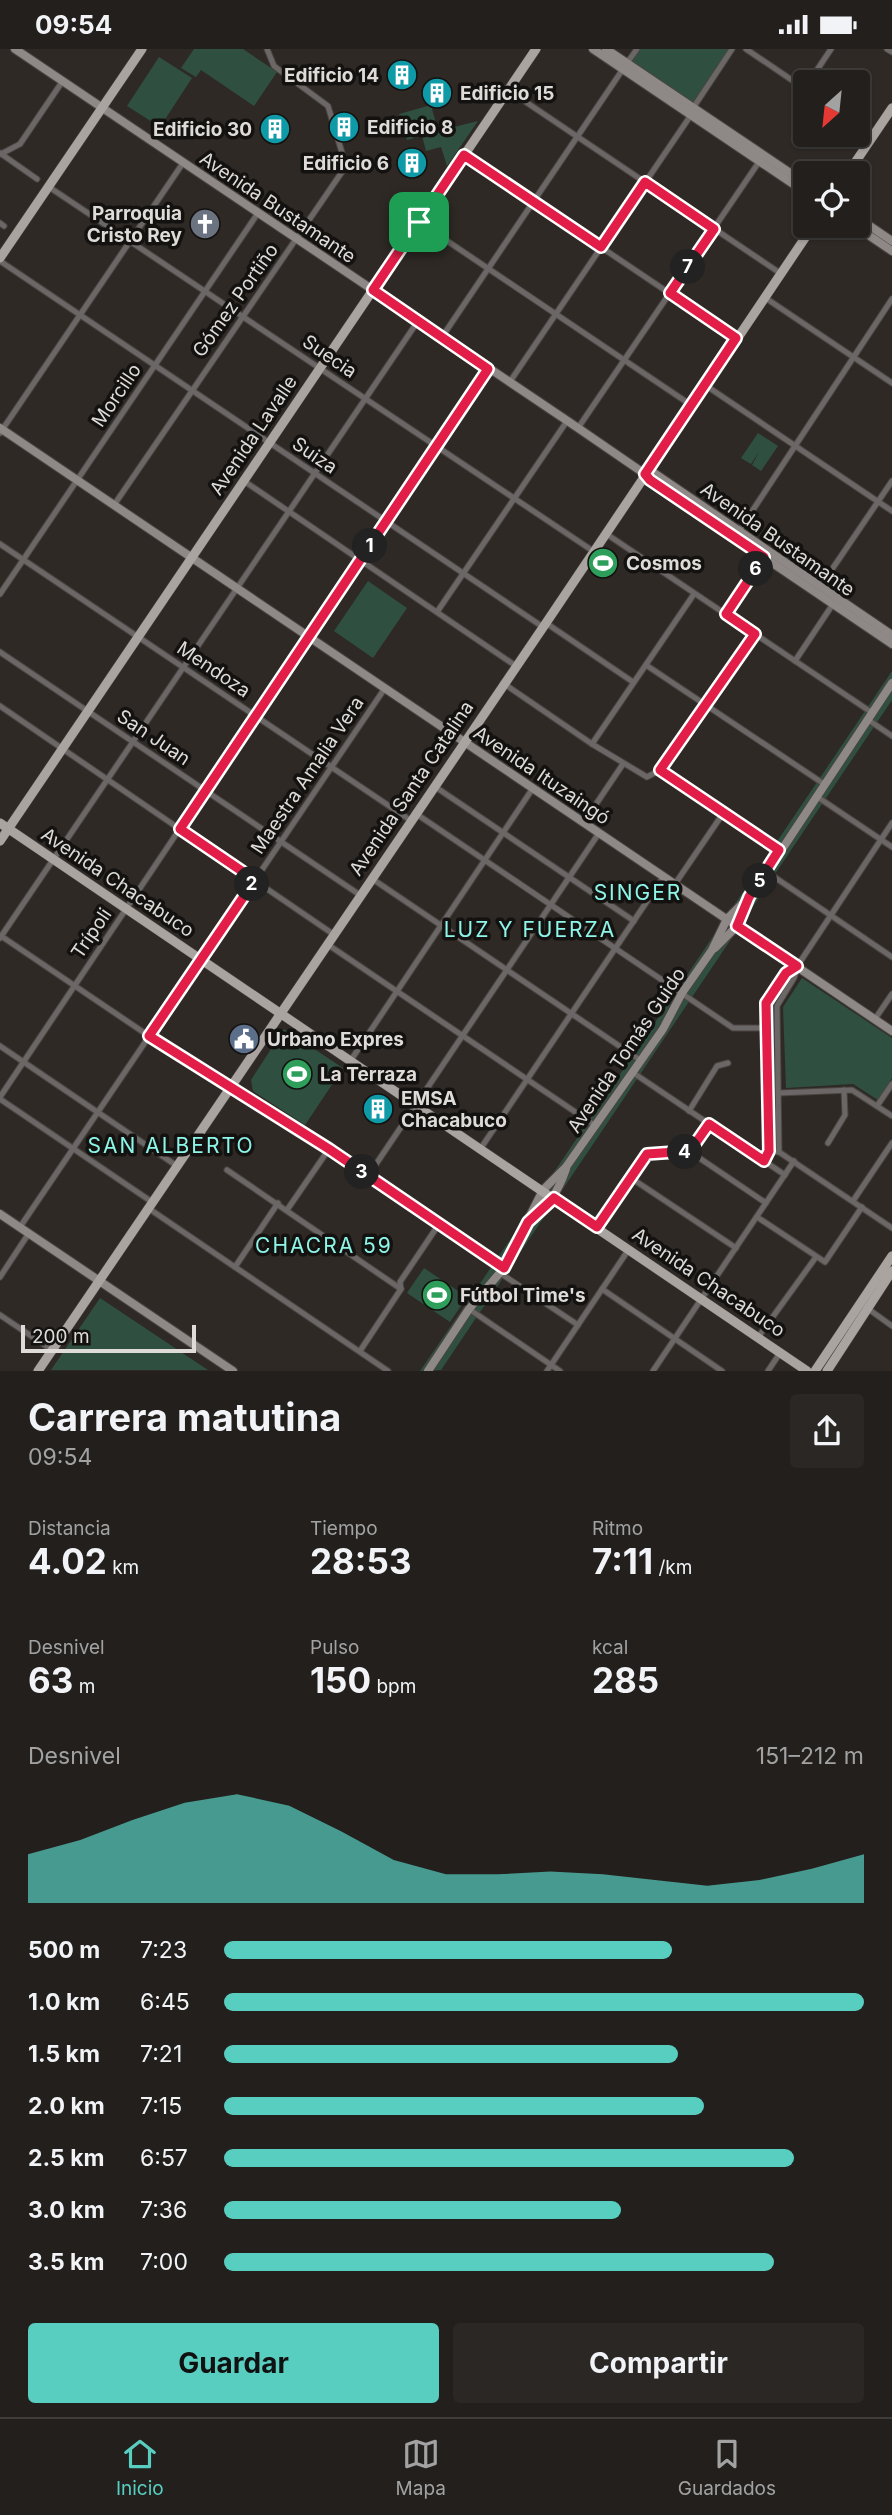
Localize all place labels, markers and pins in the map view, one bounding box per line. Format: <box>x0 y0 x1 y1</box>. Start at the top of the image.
building icon: Edificio 14 <box>385 58 419 92</box>
place label: Edificio 14 <box>284 64 379 87</box>
building icon: Edificio 15 <box>420 76 454 110</box>
place label: Edificio 15 <box>460 82 554 105</box>
building icon: Edificio 8 <box>327 110 361 144</box>
building icon: Edificio 30 <box>258 112 292 146</box>
place label: Edificio 8 <box>367 116 453 139</box>
place label: Edificio 30 <box>153 118 252 141</box>
building icon: Edificio 6 <box>395 146 429 180</box>
place label: Edificio 6 <box>303 152 389 175</box>
pin <box>389 192 449 252</box>
place label: Parroquia Cristo Rey <box>87 202 183 247</box>
church icon: Parroquia Cristo Rey <box>188 207 222 241</box>
pin: 7 <box>670 249 706 284</box>
pin: 1 <box>352 529 388 563</box>
sports icon: Cosmos <box>586 546 620 580</box>
place label: Cosmos <box>626 552 702 575</box>
pin: 6 <box>738 552 774 587</box>
pin: 5 <box>742 863 778 899</box>
pin: 2 <box>234 867 270 901</box>
public building icon: Urbano Expres <box>227 1022 261 1056</box>
place label: Urbano Expres <box>267 1028 404 1051</box>
sports icon: La Terraza <box>280 1057 314 1091</box>
place label: La Terraza <box>320 1063 417 1086</box>
place label: EMSA Chacabuco <box>401 1087 507 1132</box>
building icon: EMSA Chacabuco <box>361 1092 395 1126</box>
pin: 4 <box>668 1135 702 1169</box>
pin: 3 <box>344 1155 380 1189</box>
sports icon: Fútbol Time's <box>420 1278 454 1312</box>
place label: Fútbol Time's <box>460 1284 586 1307</box>

